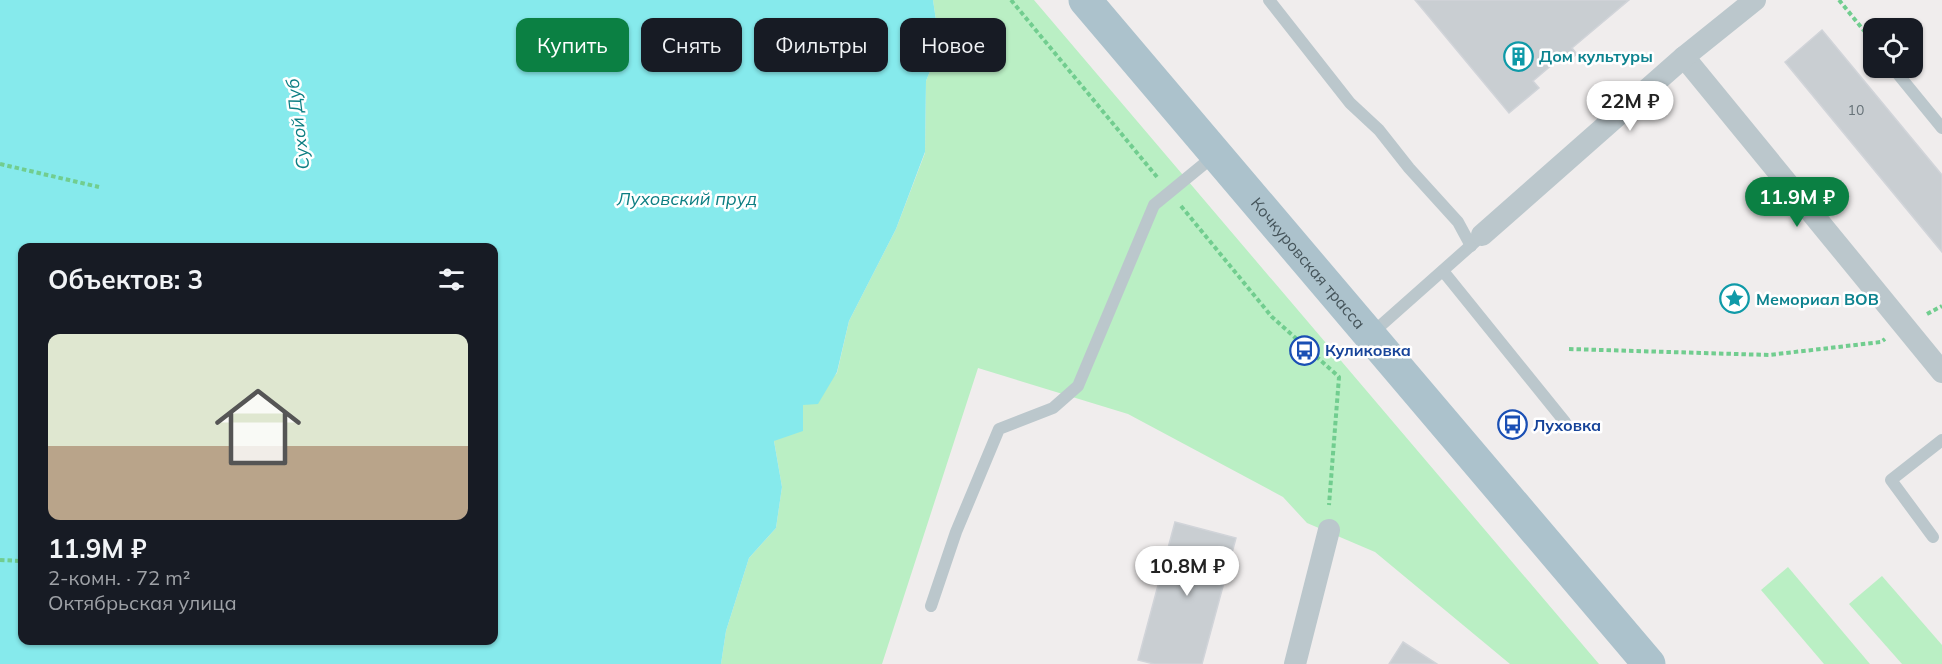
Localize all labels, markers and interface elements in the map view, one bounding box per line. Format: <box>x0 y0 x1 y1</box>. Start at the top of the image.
chip: Купить <box>516 18 629 72</box>
chip: Снять <box>641 18 742 72</box>
chip: Фильтры <box>754 18 888 72</box>
chip: Новое <box>900 18 1006 72</box>
map controls <box>1863 18 1923 78</box>
button: locate <box>1863 18 1923 78</box>
building icon: Дом культуры <box>1502 40 1534 72</box>
place label: Дом культуры <box>1539 46 1653 66</box>
water label: Сухой Дуб <box>280 77 314 171</box>
pin: 22M ₽ <box>1588 81 1672 132</box>
text: 22M ₽ <box>1601 88 1659 113</box>
house number: 10 <box>1848 101 1864 119</box>
pin: 11.9M ₽ <box>1742 177 1852 228</box>
text: 11.9M ₽ <box>1759 184 1835 209</box>
water label: Луховский пруд <box>616 187 757 210</box>
street label: Кочкуровская трасса <box>1247 193 1370 333</box>
text: Объектов: 3 <box>48 263 203 296</box>
icon: filters <box>435 263 468 296</box>
place icon: Мемориал ВОВ <box>1719 283 1751 315</box>
place label: Мемориал ВОВ <box>1756 289 1879 309</box>
bus stop icon: Куликовка <box>1288 334 1320 366</box>
place label: Куликовка <box>1325 340 1411 360</box>
icon: home <box>204 373 312 481</box>
bus stop icon: Луховка <box>1496 409 1528 441</box>
place label: Луховка <box>1533 415 1601 435</box>
text: 11.9M ₽ <box>48 532 147 565</box>
pin: 10.8M ₽ <box>1132 546 1242 597</box>
text: 10.8M ₽ <box>1149 553 1225 578</box>
text: 2-комн. · 72 m² <box>48 565 190 590</box>
text: Октябрьская улица <box>48 590 237 615</box>

